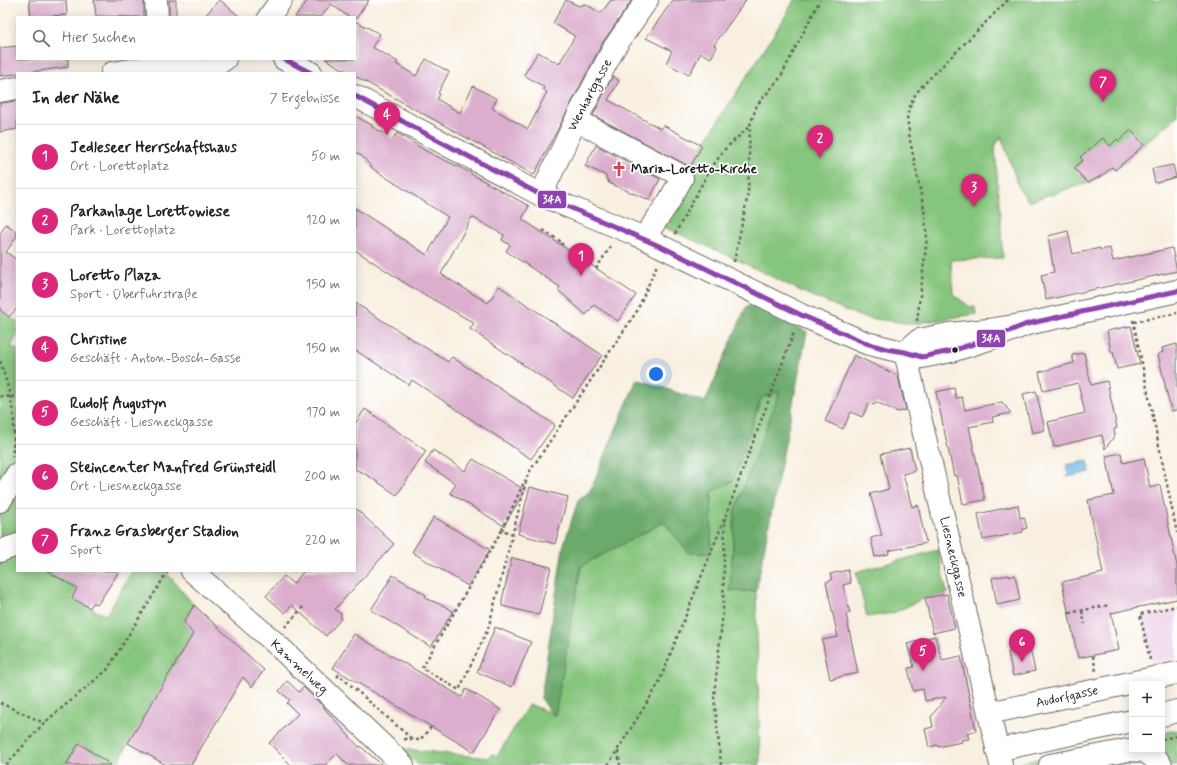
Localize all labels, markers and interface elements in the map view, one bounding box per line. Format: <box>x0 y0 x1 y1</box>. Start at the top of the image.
search box <box>16 16 356 60</box>
icon: search <box>30 27 52 49</box>
text: Hier suchen <box>62 28 136 48</box>
street label: Wenhartgasse <box>564 56 617 134</box>
pin: 7 <box>1090 69 1116 102</box>
text: In der Nähe <box>32 87 120 109</box>
text: 7 Ergebnisse <box>270 90 340 107</box>
pin: 4 <box>374 102 400 135</box>
pin: 2 <box>807 125 833 158</box>
text: Jedleseer Herrschaftshaus <box>70 138 237 158</box>
text: 1 <box>42 148 48 165</box>
text: 50 m <box>311 148 340 165</box>
text: Ort · Lorettoplatz <box>70 158 169 175</box>
church icon: Maria-Loretto-Kirche <box>610 160 628 178</box>
place label: Maria-Loretto-Kirche <box>631 161 757 178</box>
pin: 3 <box>961 174 987 207</box>
line badge: 34A <box>537 190 567 209</box>
text: 34A <box>543 193 561 207</box>
text: Parkanlage Lorettowiese <box>70 202 230 222</box>
text: 2 <box>42 212 48 229</box>
text: 120 m <box>306 212 340 229</box>
text: Park · Lorettoplatz <box>70 222 176 239</box>
pin: 1 <box>568 243 594 276</box>
text: Loretto Plaza <box>70 266 161 286</box>
text: 3 <box>42 276 48 293</box>
text: 150 m <box>306 276 340 293</box>
text: Sport · Überfuhrstraße <box>70 286 198 303</box>
line badge: 34A <box>976 329 1006 348</box>
text: Christine <box>70 330 127 350</box>
text: 34A <box>982 332 1000 346</box>
text: 4 <box>41 340 49 357</box>
text: 150 m <box>306 340 340 357</box>
unlabelled marker <box>950 345 960 355</box>
text: Geschäft · Anton-Bosch-Gasse <box>70 350 241 367</box>
your location <box>646 364 666 384</box>
text: Rudolf Augustyn <box>70 394 167 414</box>
text: 5 <box>41 404 49 421</box>
text: 170 m <box>306 404 340 421</box>
text: Geschäft · Liesneckgasse <box>70 414 213 431</box>
text: Steincenter Manfred Grünsteidl <box>70 458 276 478</box>
text: 6 <box>42 468 48 485</box>
text: 200 m <box>305 468 340 485</box>
text: Ort · Liesneckgasse <box>70 478 182 495</box>
street label: Liesneckgasse <box>934 515 971 599</box>
text: Franz Grasberger Stadion <box>70 522 239 542</box>
text: 7 <box>41 532 49 549</box>
text: 220 m <box>305 532 340 549</box>
text: Sport <box>70 542 102 559</box>
pin: 6 <box>1009 629 1035 662</box>
street label: Kammelweg <box>266 636 332 699</box>
pin: 5 <box>910 638 936 671</box>
map controls <box>1129 681 1165 753</box>
button: + <box>1129 681 1165 717</box>
street label: Audorfgasse <box>1034 682 1100 712</box>
button: − <box>1129 717 1165 753</box>

